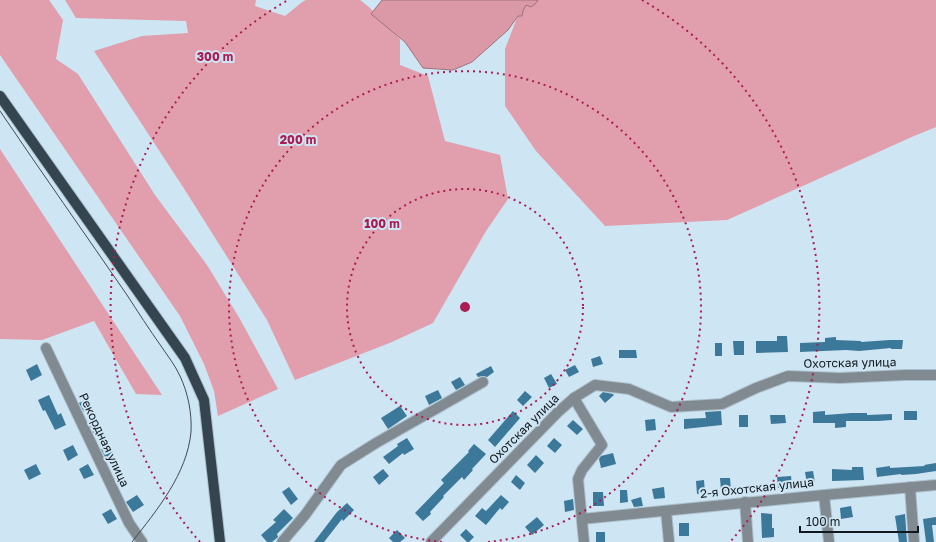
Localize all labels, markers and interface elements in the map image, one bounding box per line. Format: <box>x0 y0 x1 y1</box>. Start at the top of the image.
text: 300 m <box>197 49 233 64</box>
text: 200 m <box>280 132 316 147</box>
text: 100 m <box>364 216 400 231</box>
centre of rings <box>458 300 472 314</box>
street label: Охотская улица <box>803 354 897 371</box>
street label: Рекордная улица <box>76 390 133 489</box>
street label: Охотская улица <box>485 390 562 467</box>
street label: 2-я Охотская улица <box>699 474 815 501</box>
scale bar <box>800 508 918 534</box>
text: 100 m <box>806 514 840 529</box>

